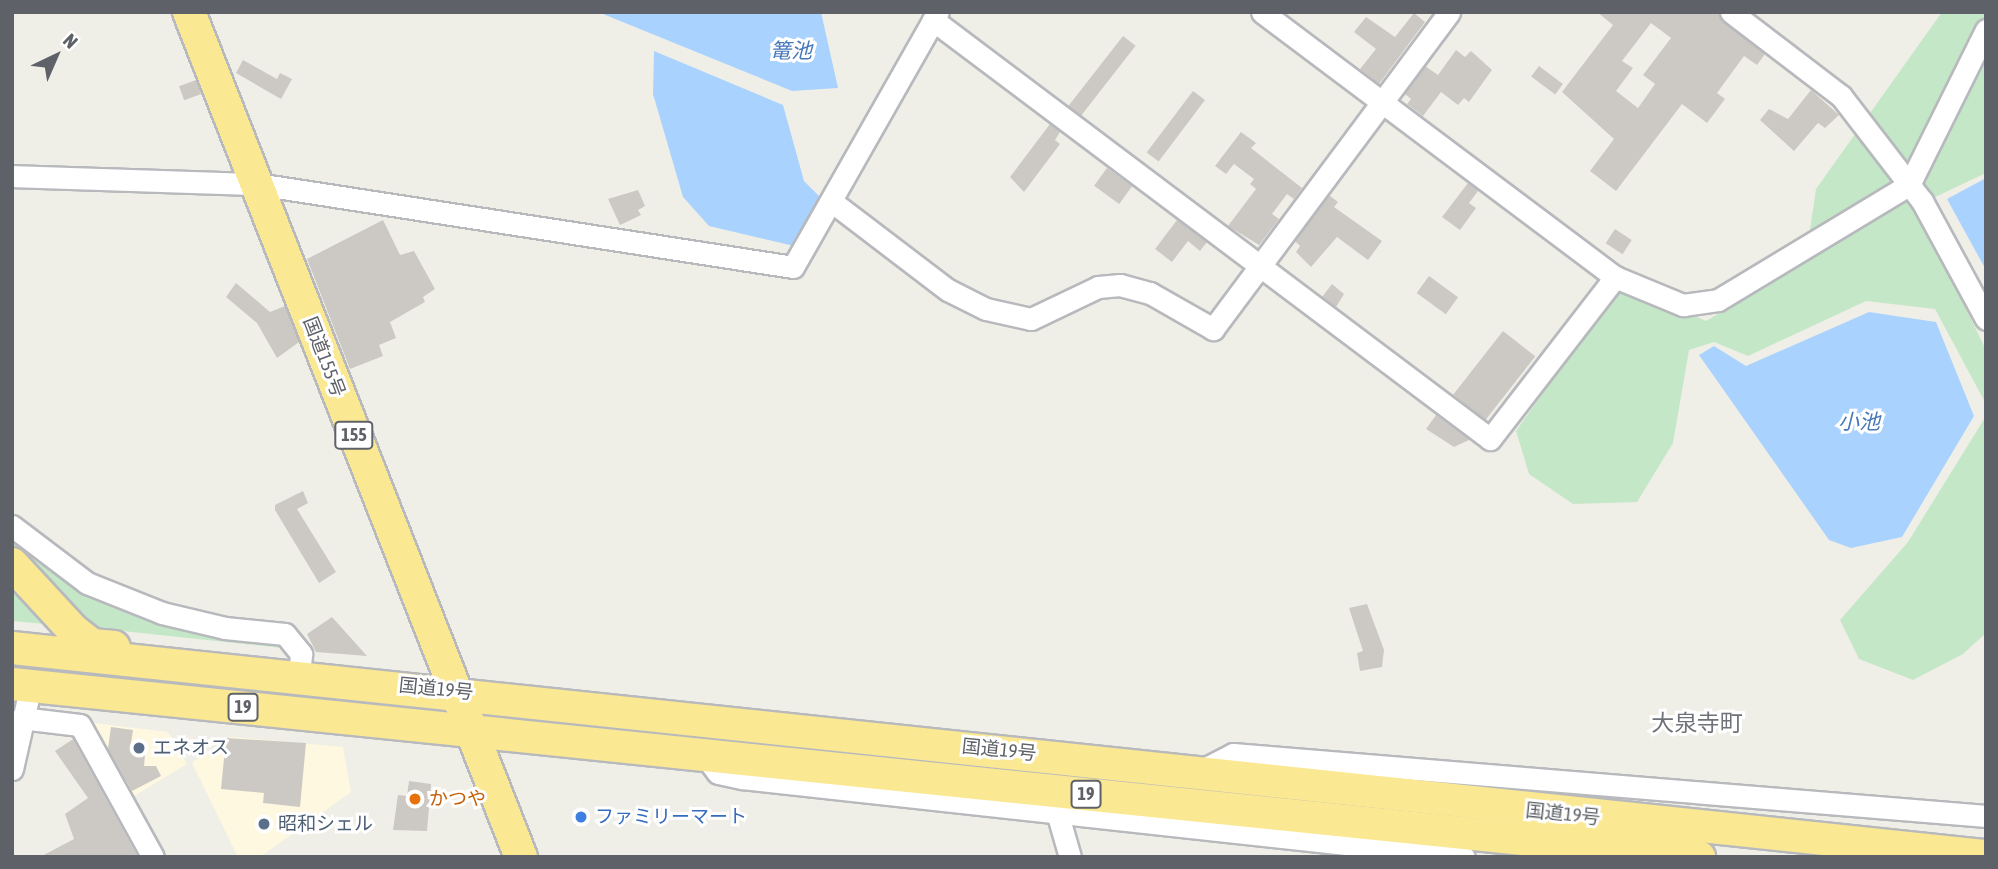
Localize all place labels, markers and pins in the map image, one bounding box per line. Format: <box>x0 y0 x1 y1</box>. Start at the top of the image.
place label: エネオス <box>153 737 229 759</box>
marker: エネオス <box>131 740 147 756</box>
place label: かつや <box>429 788 486 810</box>
marker: かつや <box>407 791 423 807</box>
place label: ファミリーマート <box>595 806 747 828</box>
marker: ファミリーマート <box>573 809 589 825</box>
place label: 昭和シェル <box>278 813 373 835</box>
marker: 昭和シェル <box>256 816 272 832</box>

